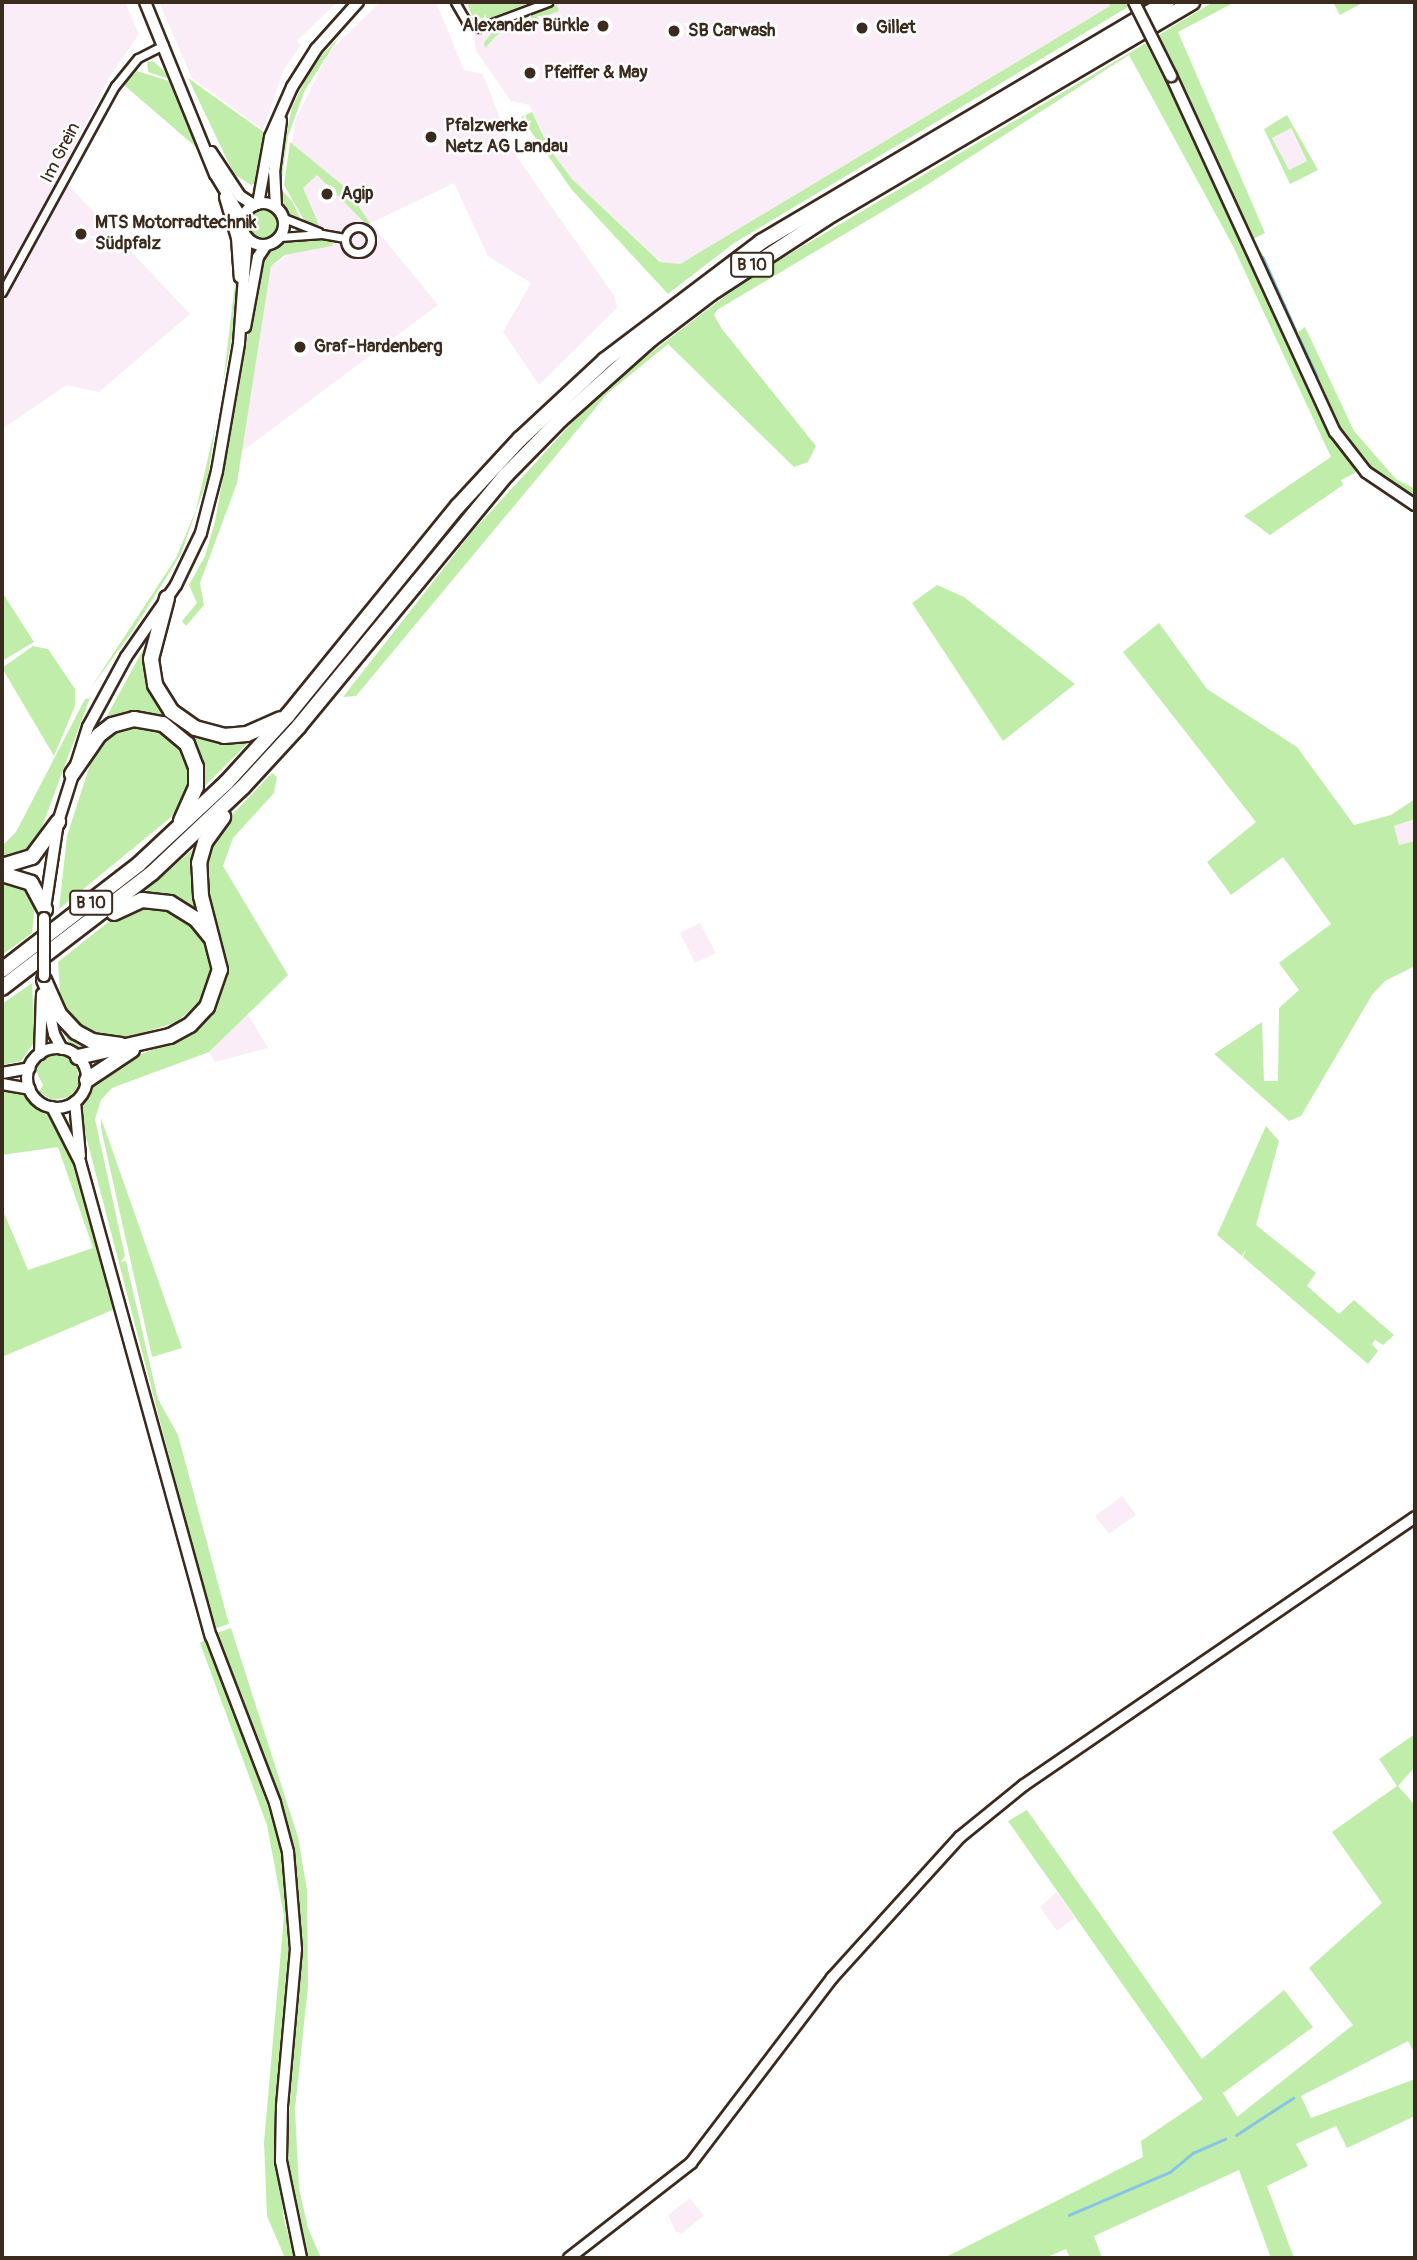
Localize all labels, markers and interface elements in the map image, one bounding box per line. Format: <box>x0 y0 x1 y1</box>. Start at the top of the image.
place label: Alexander Bürkle <box>462 15 589 37</box>
place label: Gillet <box>876 17 916 39</box>
marker: Alexander Bürkle <box>595 18 611 34</box>
place label: SB Carwash <box>688 20 775 42</box>
marker: Gillet <box>854 20 870 36</box>
marker: SB Carwash <box>666 23 682 39</box>
place label: Pfeiffer & May <box>544 62 647 84</box>
marker: Pfeiffer & May <box>522 65 538 81</box>
place label: Pfalzwerke Netz AG Landau <box>445 116 568 158</box>
street label: Im Grein <box>37 119 85 187</box>
marker: Pfalzwerke Netz AG Landau <box>423 129 439 145</box>
place label: Agip <box>341 183 373 205</box>
marker: Agip <box>319 186 335 202</box>
place label: MTS Motorradtechnik Südpfalz <box>95 213 257 256</box>
marker: MTS Motorradtechnik Südpfalz <box>73 226 89 242</box>
road number: B 10 <box>729 252 775 278</box>
place label: Graf-Hardenberg <box>314 336 442 358</box>
marker: Graf-Hardenberg <box>292 339 308 355</box>
road number: B 10 <box>68 890 114 916</box>

